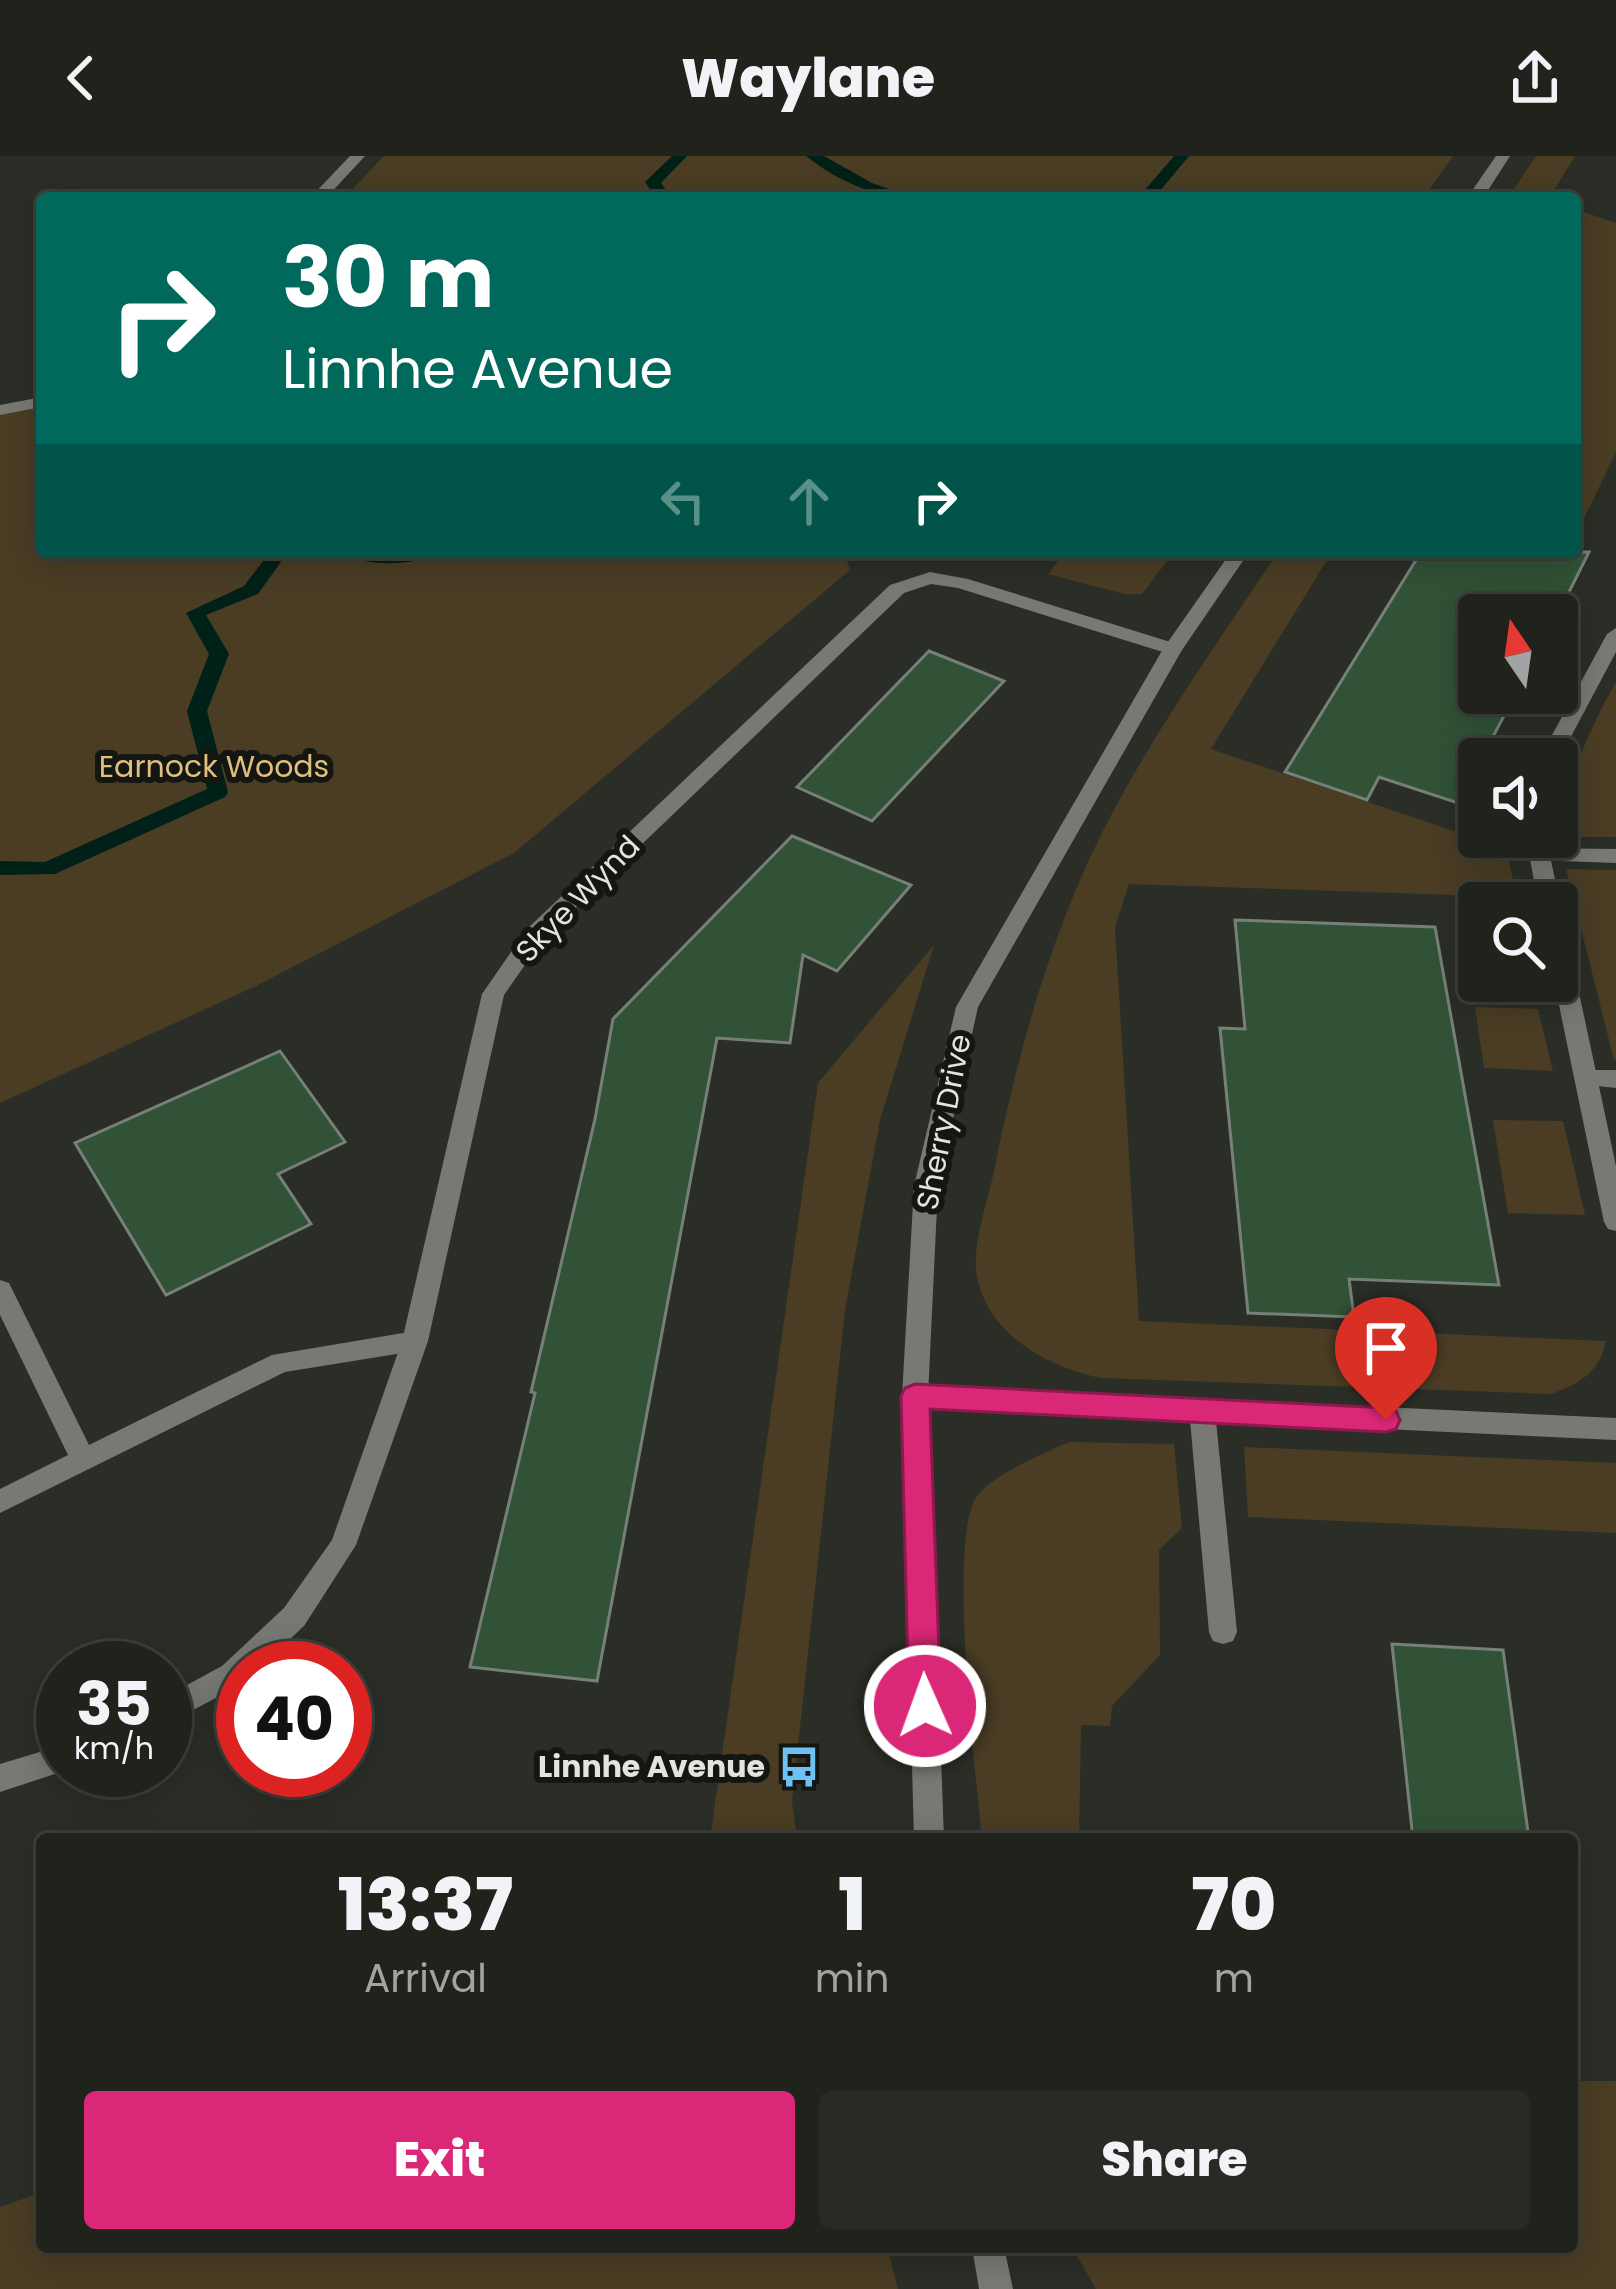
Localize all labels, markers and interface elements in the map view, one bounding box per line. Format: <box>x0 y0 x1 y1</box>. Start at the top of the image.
text: Waylane <box>681 40 935 116</box>
icon: back <box>48 45 114 111</box>
icon: share <box>1502 45 1568 111</box>
text: 30 m <box>282 219 494 336</box>
icon: right <box>84 240 240 396</box>
text: Linnhe Avenue <box>282 331 673 407</box>
icon: left <box>650 468 716 534</box>
icon: ahead <box>776 468 842 534</box>
icon: right <box>902 468 968 534</box>
north arrow <box>1458 594 1578 714</box>
map controls <box>1458 594 1578 1002</box>
button: sound <box>1458 738 1578 858</box>
park label: Earnock Woods <box>99 745 329 788</box>
street label: Skye Wynd <box>506 825 649 972</box>
button: search <box>1458 882 1578 1002</box>
street label: Sherry Drive <box>905 1030 982 1213</box>
pin <box>1335 1297 1437 1420</box>
icon: arrive <box>1353 1315 1419 1381</box>
speed limit sign: 40 <box>216 1641 372 1797</box>
position arrow <box>862 1643 988 1769</box>
text: 35 <box>76 1662 152 1746</box>
text: km/h <box>74 1727 154 1770</box>
bus stop icon: Linnhe Avenue <box>776 1744 822 1790</box>
place label: Linnhe Avenue <box>538 1745 765 1788</box>
text: 13:37 <box>338 1854 513 1955</box>
text: 1 <box>838 1854 866 1955</box>
text: 70 <box>1191 1854 1276 1955</box>
text: Arrival <box>364 1951 487 2006</box>
text: min <box>815 1951 889 2006</box>
text: m <box>1214 1951 1254 2006</box>
button: Exit <box>84 2091 795 2229</box>
button: Share <box>819 2091 1530 2229</box>

